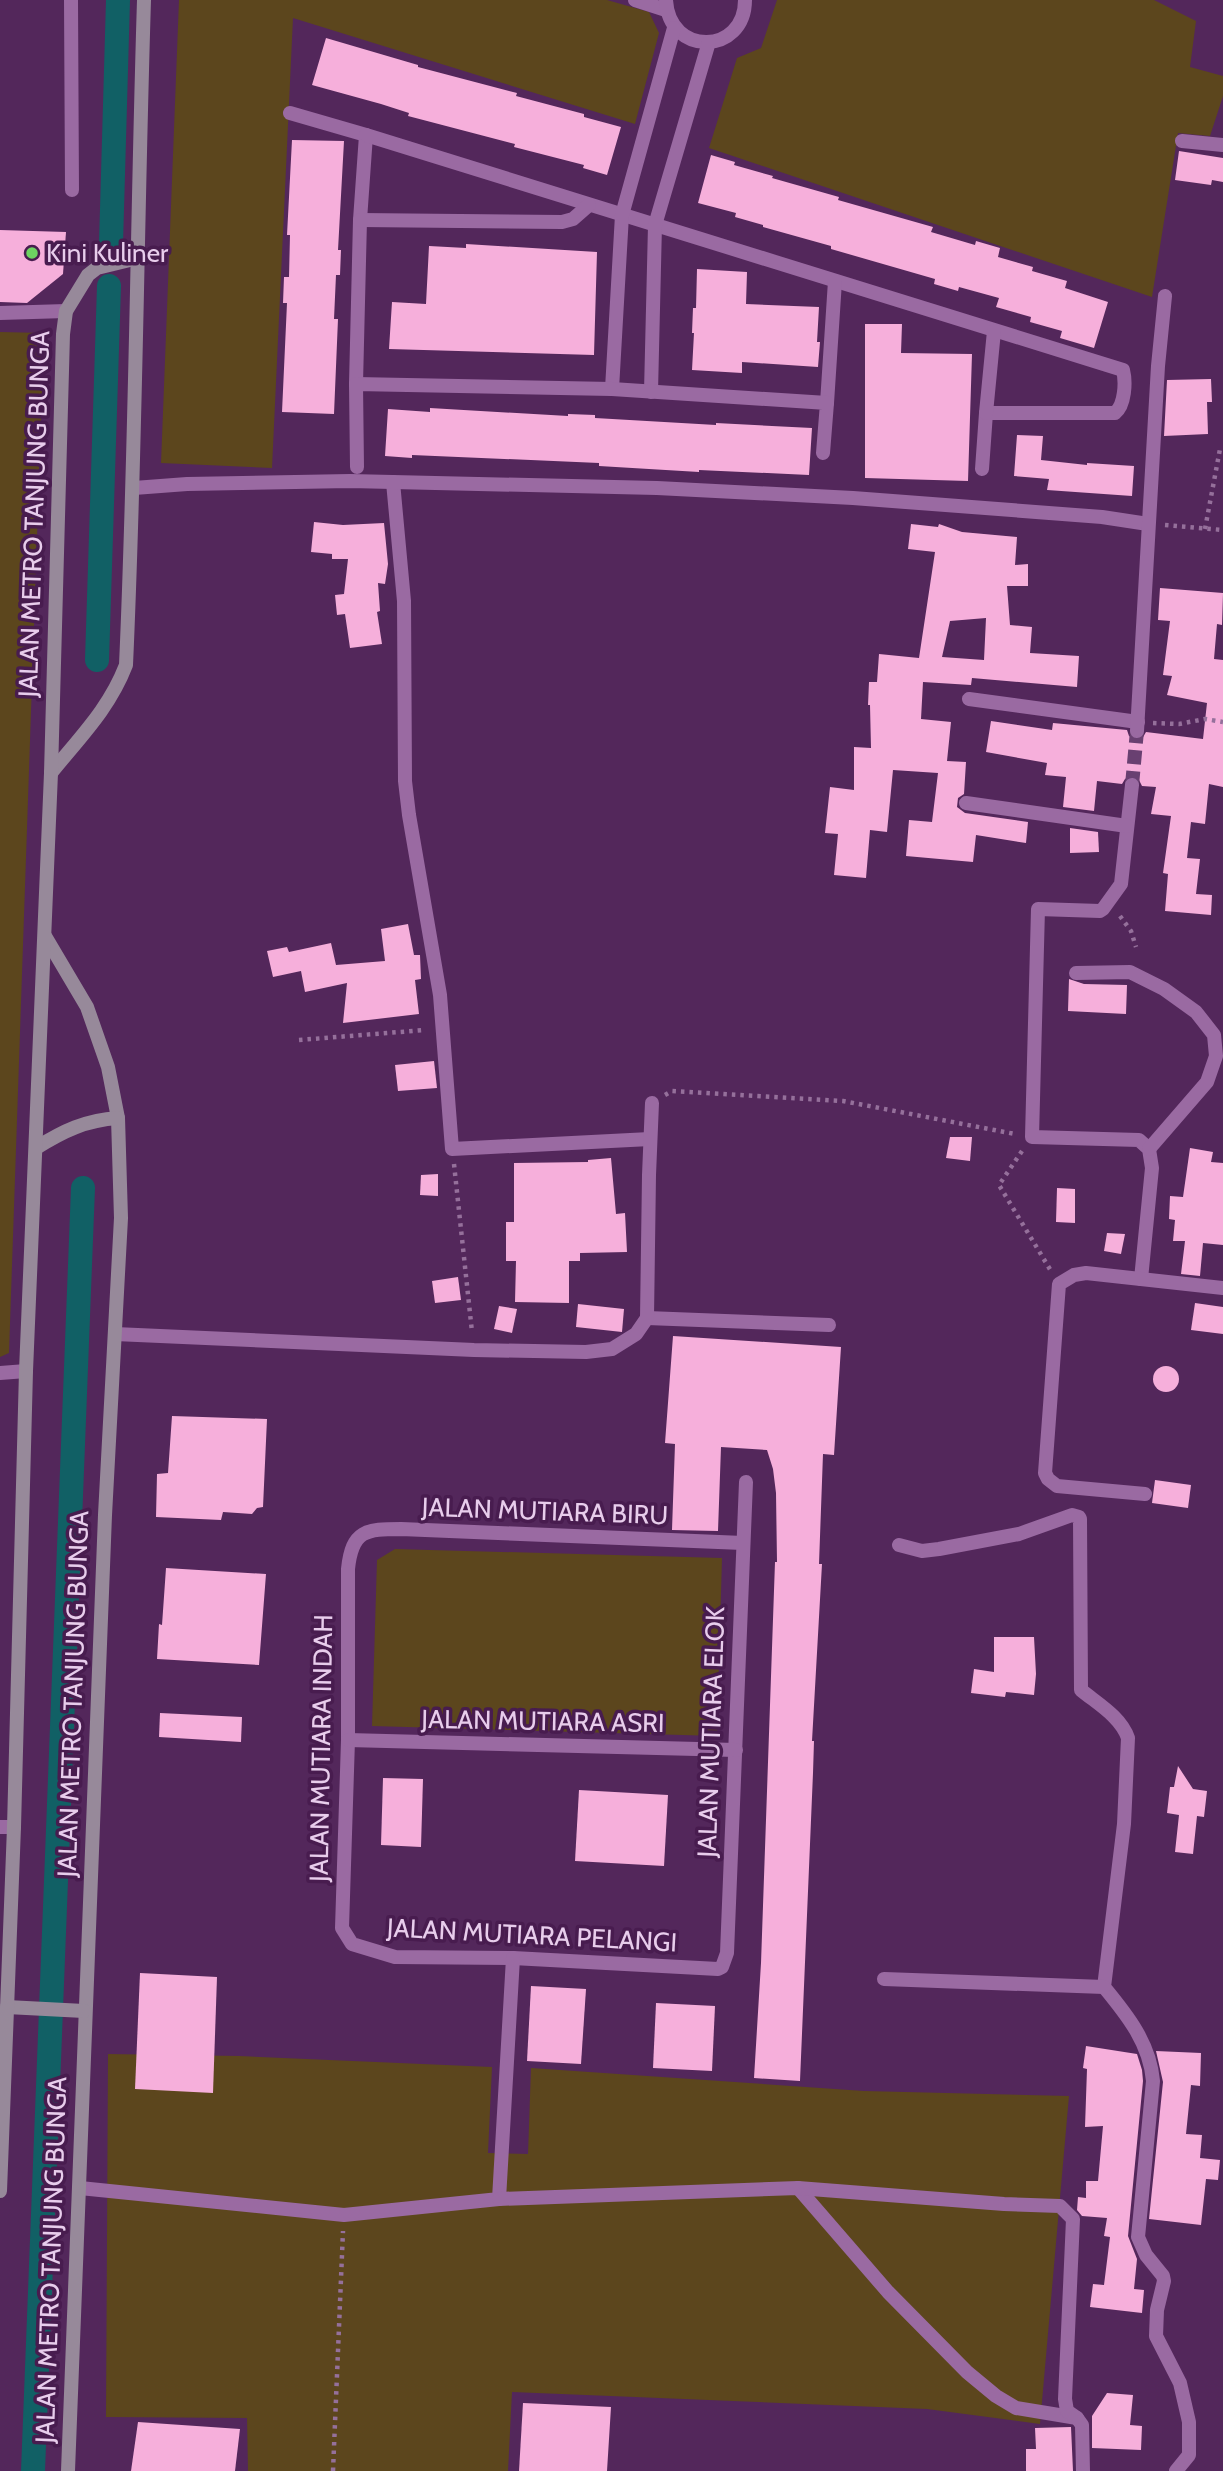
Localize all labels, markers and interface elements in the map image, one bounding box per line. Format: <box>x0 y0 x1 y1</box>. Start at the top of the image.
place label: Kini Kuliner <box>46 237 169 269</box>
marker: Kini Kuliner <box>24 245 40 261</box>
street label: JALAN METRO TANJUNG BUNGA <box>12 330 56 699</box>
street label: JALAN MUTIARA BIRU <box>420 1491 669 1531</box>
street label: JALAN METRO TANJUNG BUNGA <box>51 1510 95 1879</box>
street label: JALAN MUTIARA ELOK <box>691 1606 731 1859</box>
street label: JALAN MUTIARA INDAH <box>303 1614 339 1883</box>
street label: JALAN MUTIARA ASRI <box>420 1703 665 1739</box>
street label: JALAN MUTIARA PELANGI <box>385 1911 678 1959</box>
street label: JALAN METRO TANJUNG BUNGA <box>29 2076 73 2445</box>

